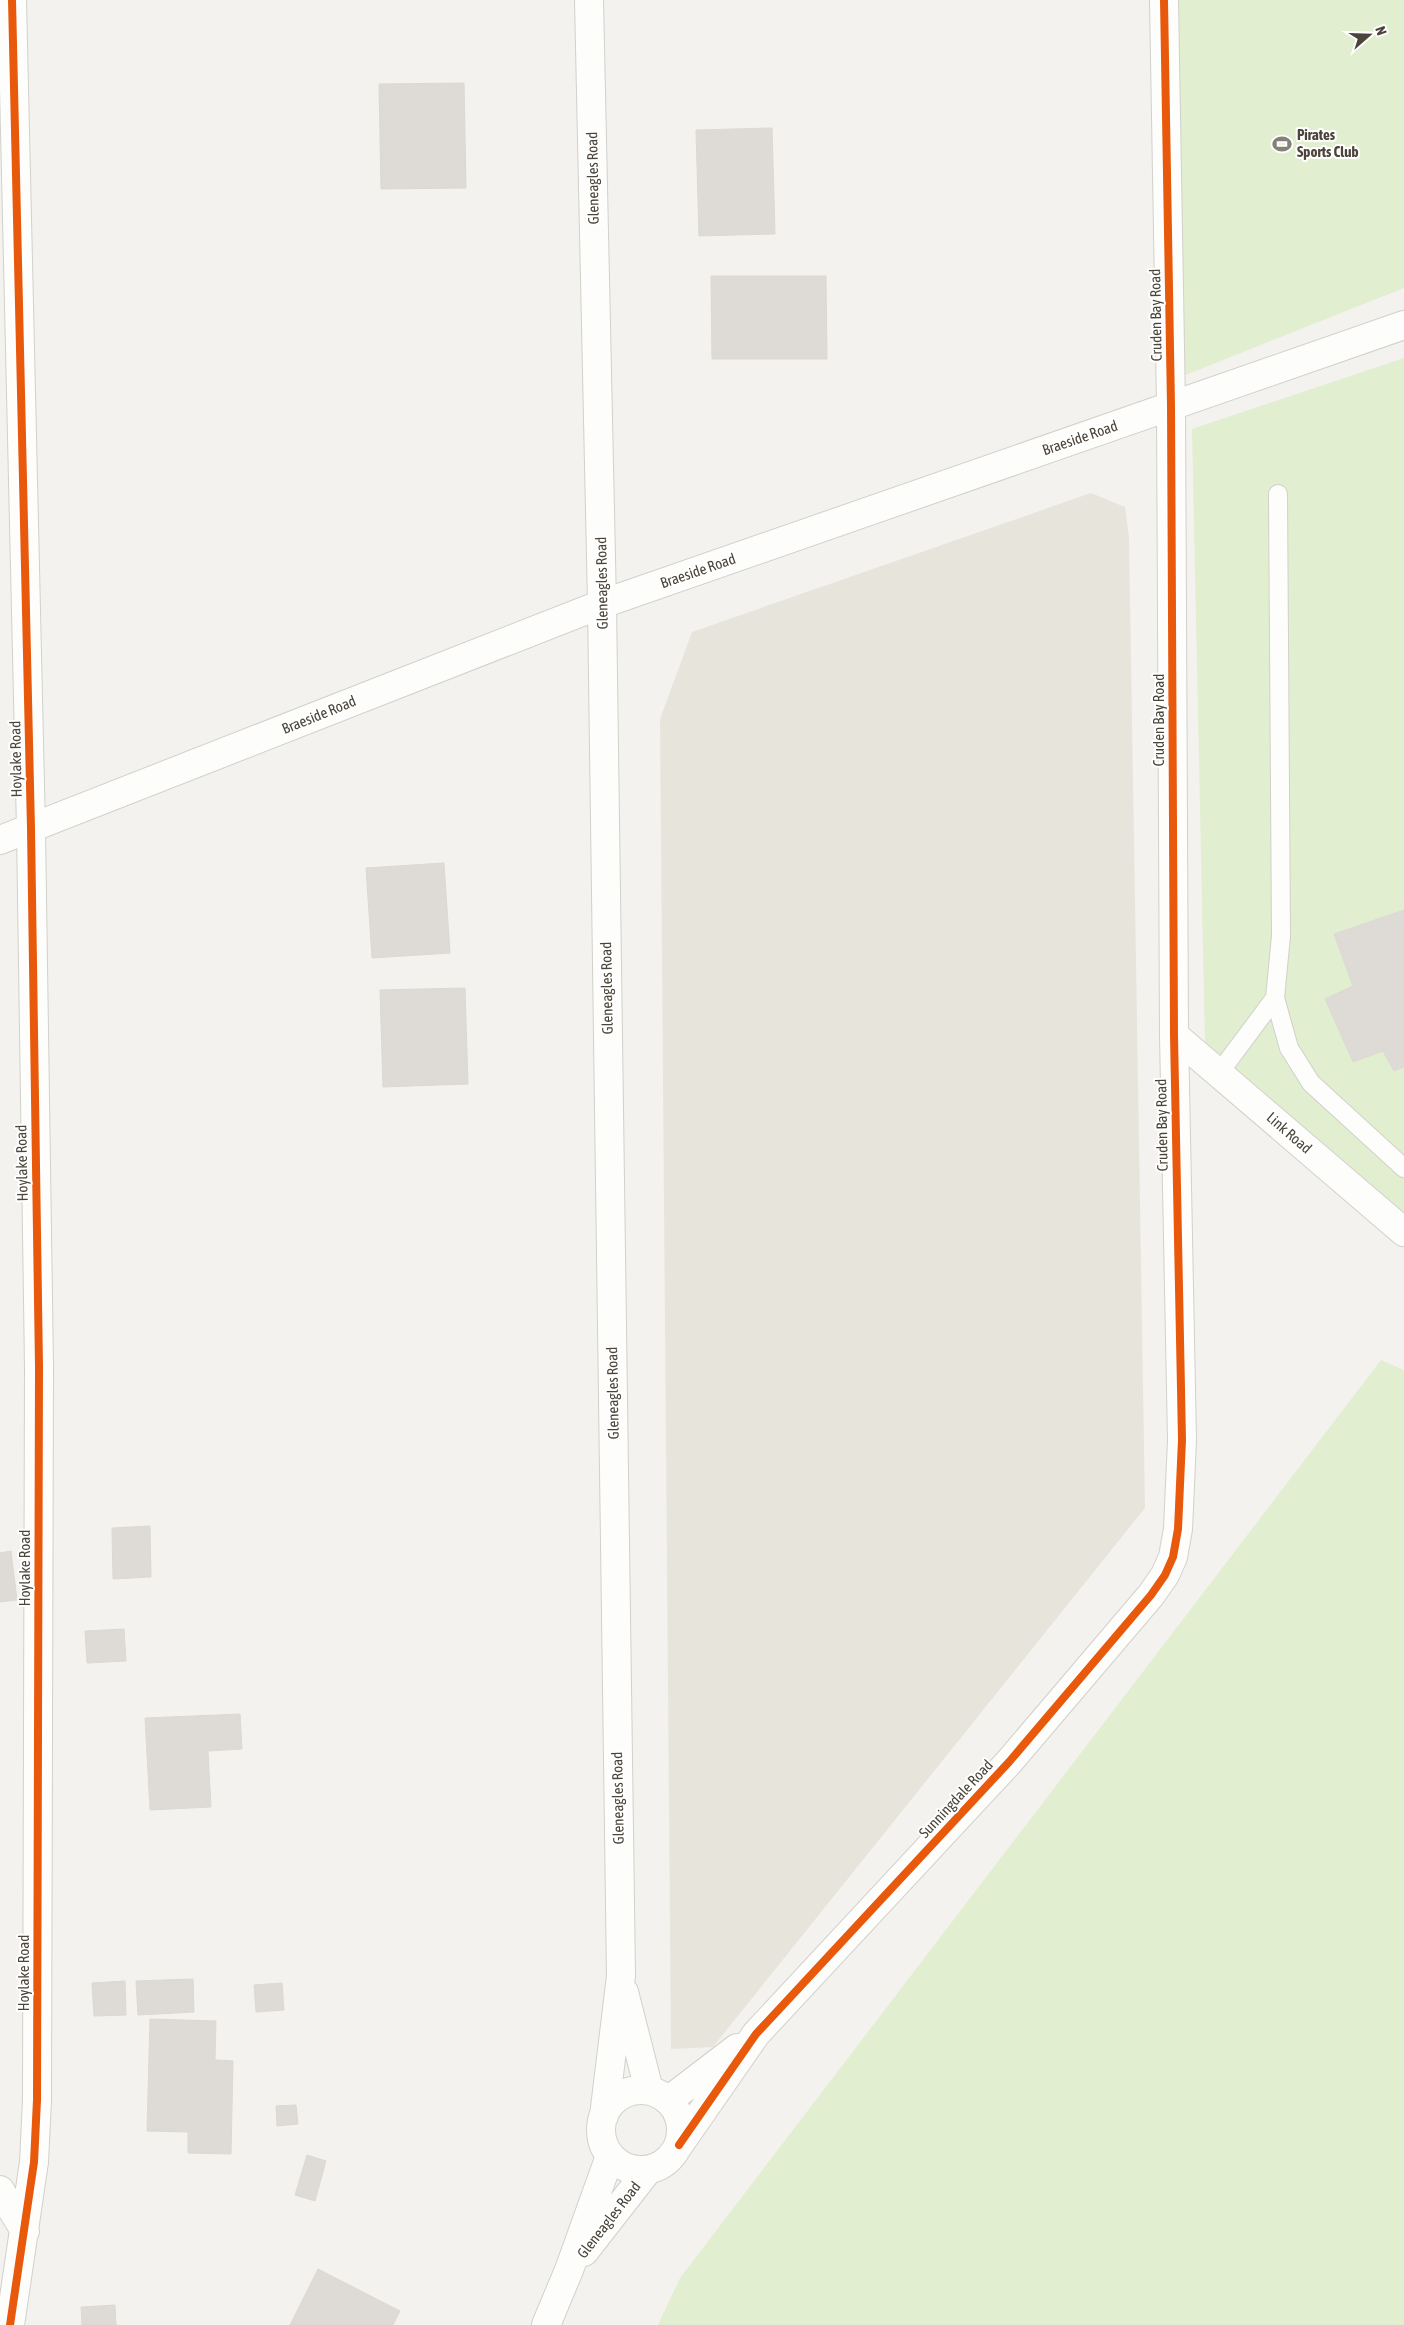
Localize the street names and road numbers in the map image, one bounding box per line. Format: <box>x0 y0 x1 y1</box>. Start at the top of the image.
street label: Gleneagles Road <box>583 132 602 225</box>
street label: Cruden Bay Road <box>1146 269 1165 361</box>
street label: Braeside Road <box>1040 417 1120 458</box>
street label: Gleneagles Road <box>592 537 611 630</box>
street label: Braeside Road <box>658 550 738 591</box>
street label: Cruden Bay Road <box>1150 674 1167 766</box>
street label: Braeside Road <box>279 692 358 737</box>
street label: Hoylake Road <box>6 721 25 797</box>
street label: Gleneagles Road <box>597 942 616 1035</box>
street label: Cruden Bay Road <box>1152 1079 1171 1171</box>
street label: Link Road <box>1263 1109 1315 1157</box>
street label: Hoylake Road <box>12 1125 31 1201</box>
street label: Gleneagles Road <box>603 1347 622 1440</box>
street label: Hoylake Road <box>16 1530 33 1606</box>
street label: Gleneagles Road <box>608 1752 627 1845</box>
street label: Sunningdale Road <box>915 1756 996 1841</box>
street label: Hoylake Road <box>15 1935 32 2011</box>
street label: Gleneagles Road <box>573 2178 644 2261</box>

